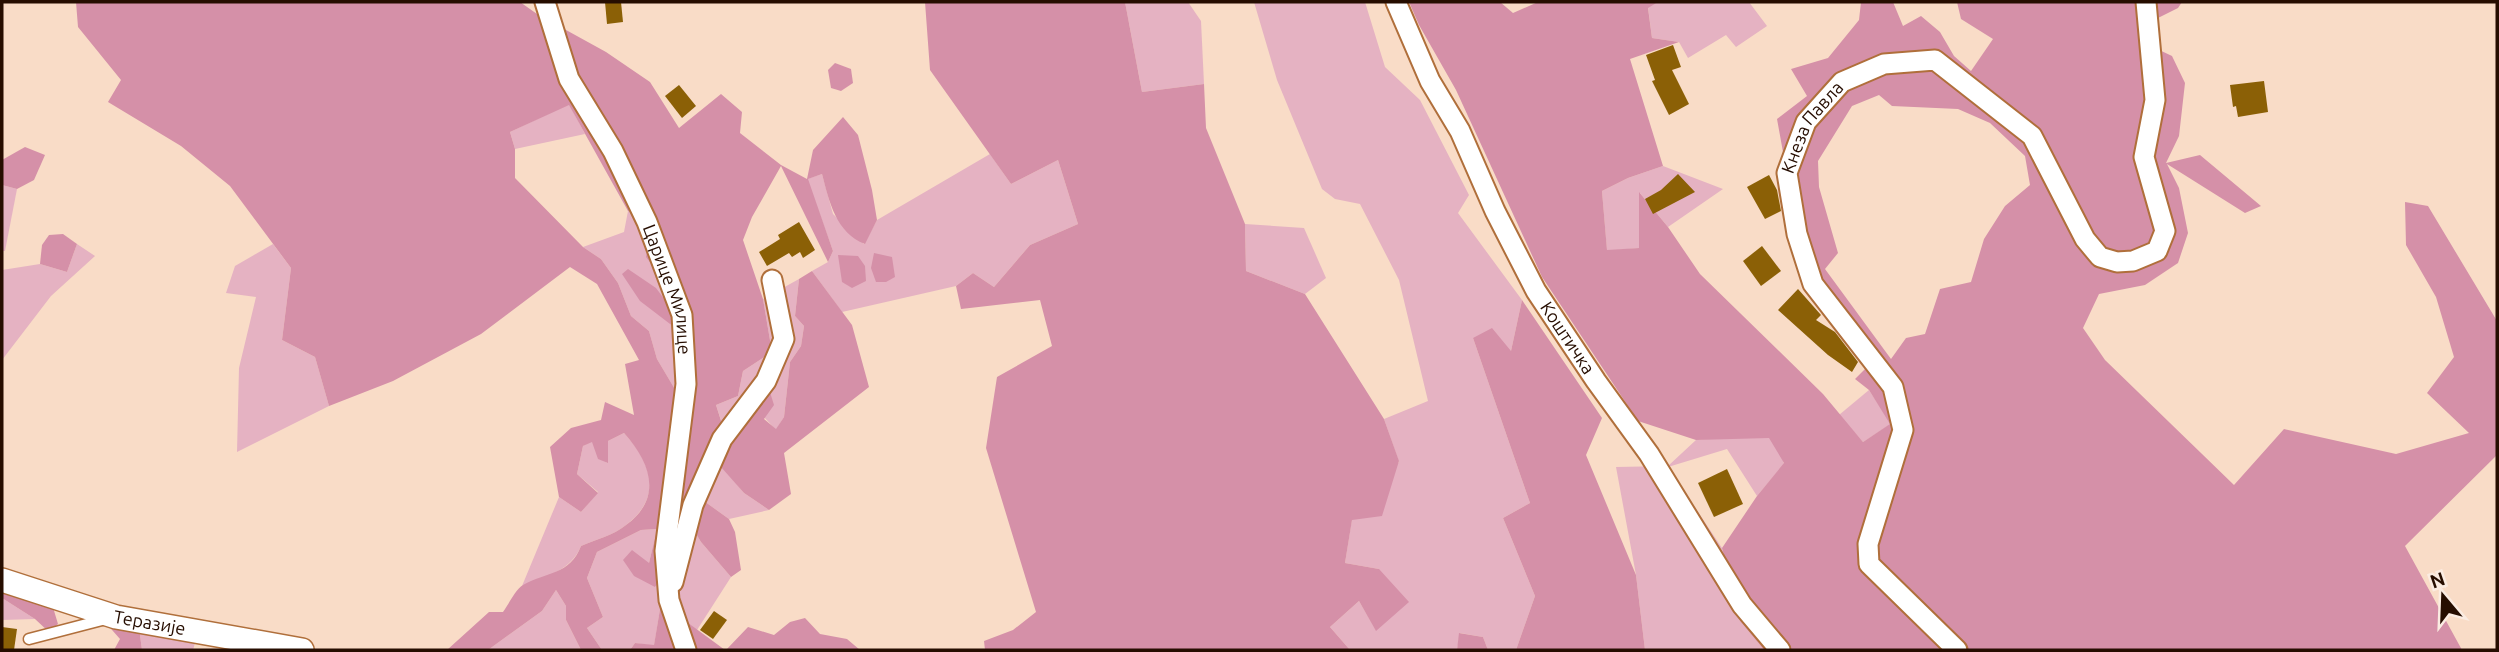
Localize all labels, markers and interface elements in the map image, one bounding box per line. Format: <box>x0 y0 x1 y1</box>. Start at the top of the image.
street label: Кнеза Павла <box>1777 77 1847 176</box>
street label: Царице Милице <box>640 221 695 355</box>
street label: Коштичка <box>1537 298 1599 377</box>
north arrow <box>2408 561 2478 631</box>
text: N <box>2427 567 2448 593</box>
street label: Теразије <box>112 606 187 638</box>

